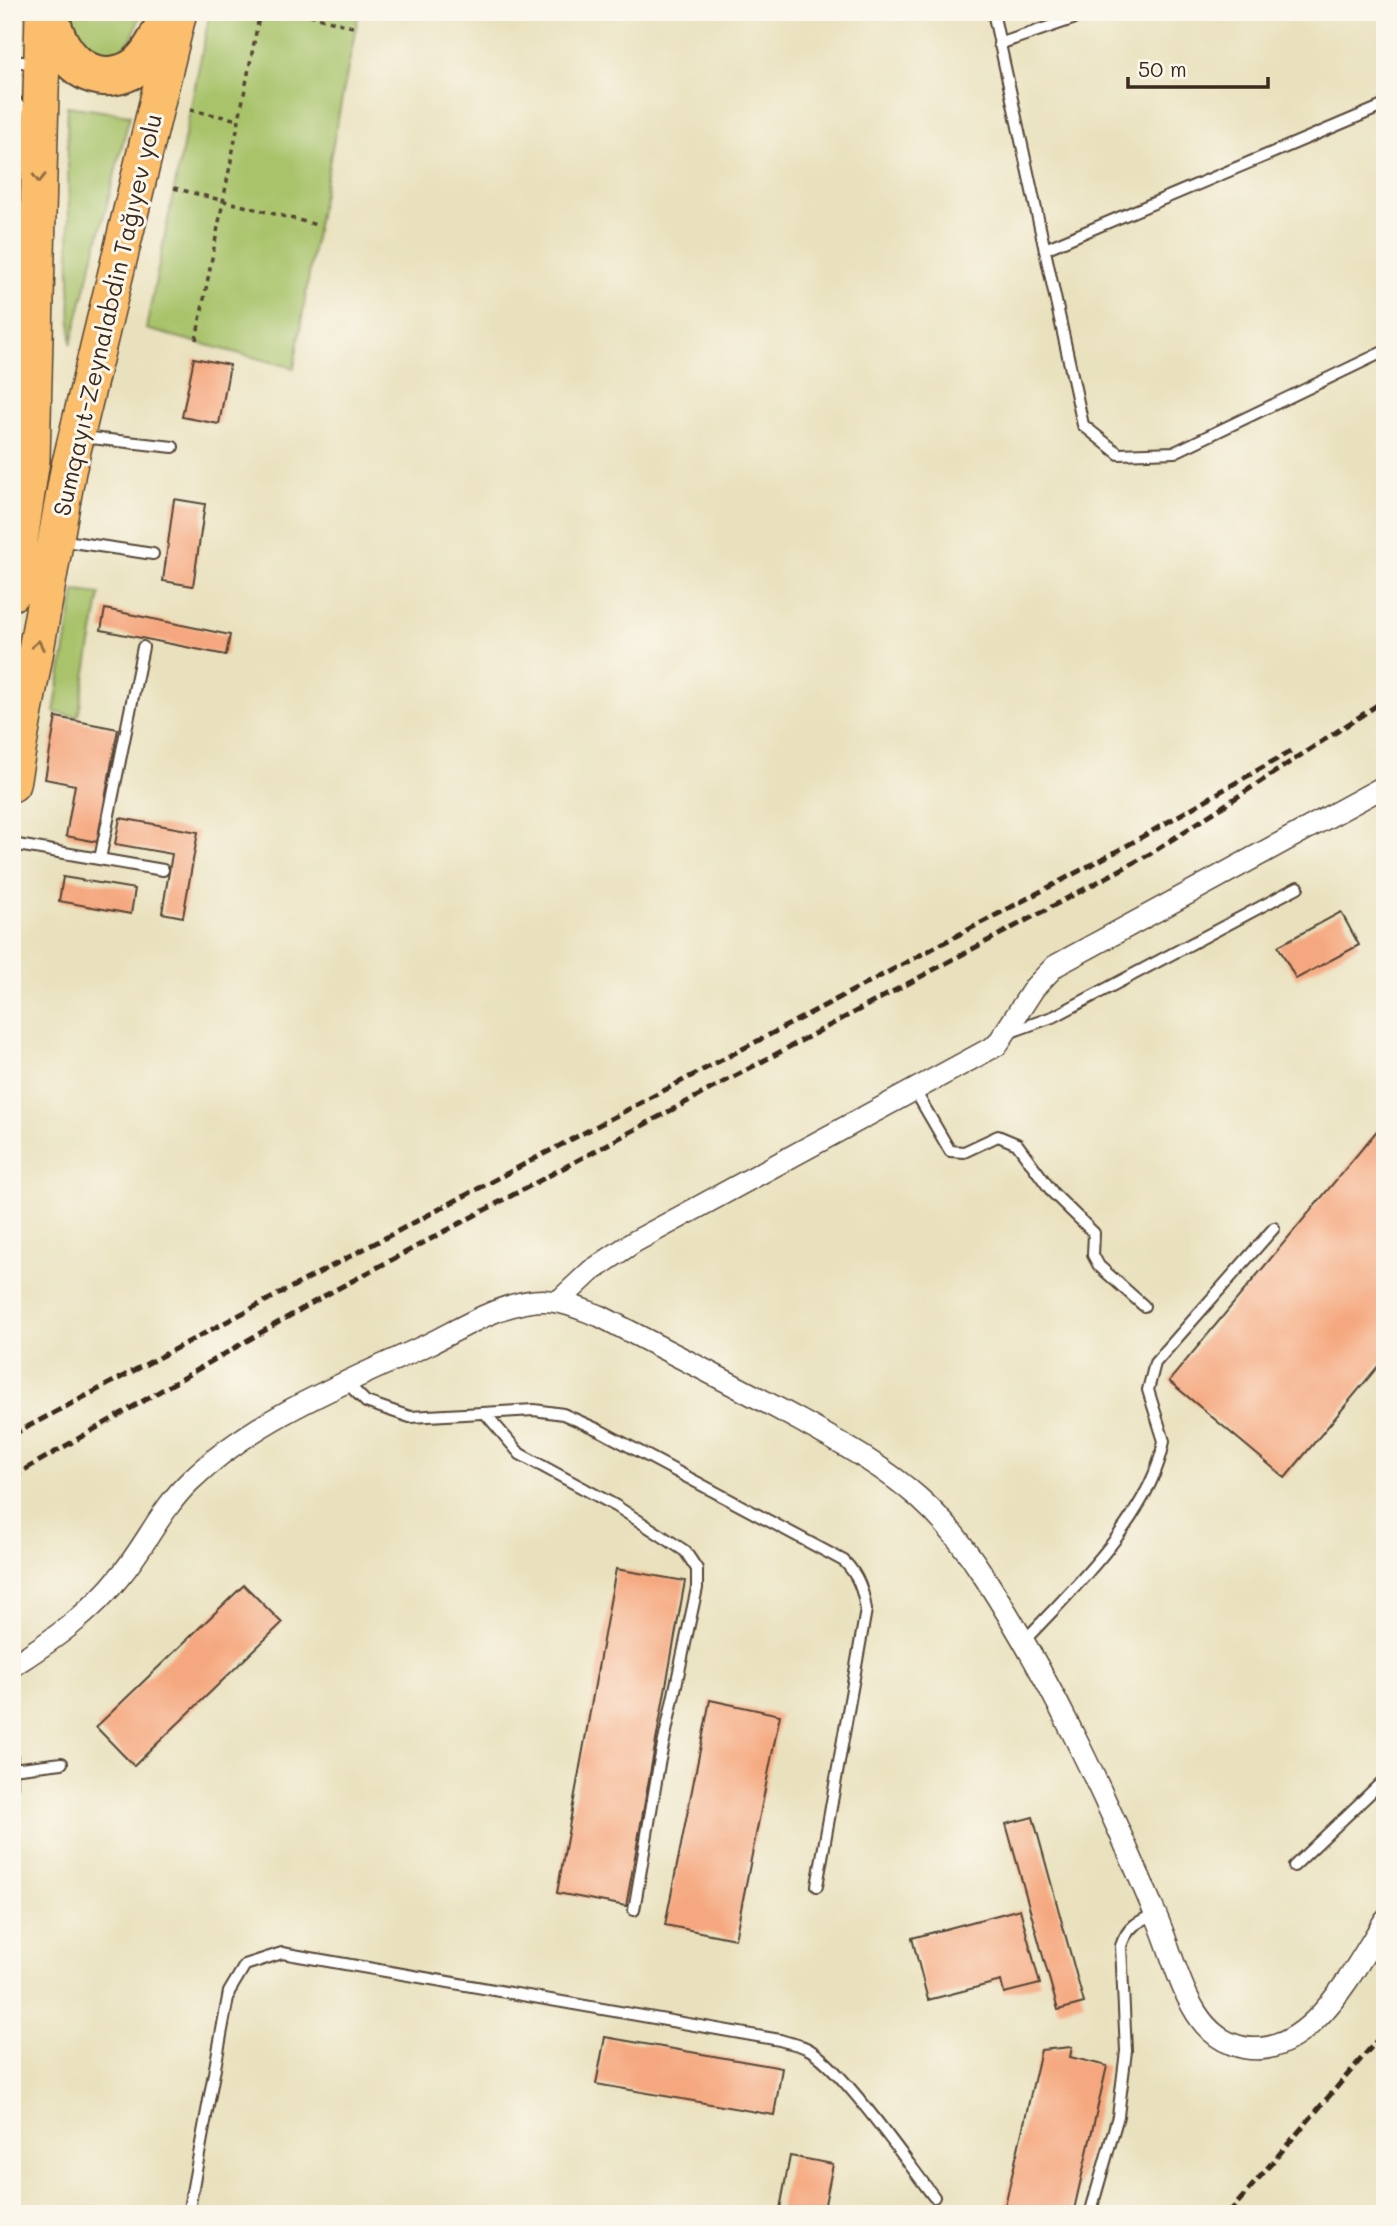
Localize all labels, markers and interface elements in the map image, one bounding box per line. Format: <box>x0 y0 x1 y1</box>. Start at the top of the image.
scale bar <box>1128 46 1268 90</box>
text: 50 m <box>1138 55 1187 82</box>
street label: Sumqayıt-Zeynalabdin Tağıyev yolu <box>45 111 168 519</box>
one-way arrow <box>32 173 47 184</box>
one-way arrow <box>30 639 45 651</box>

